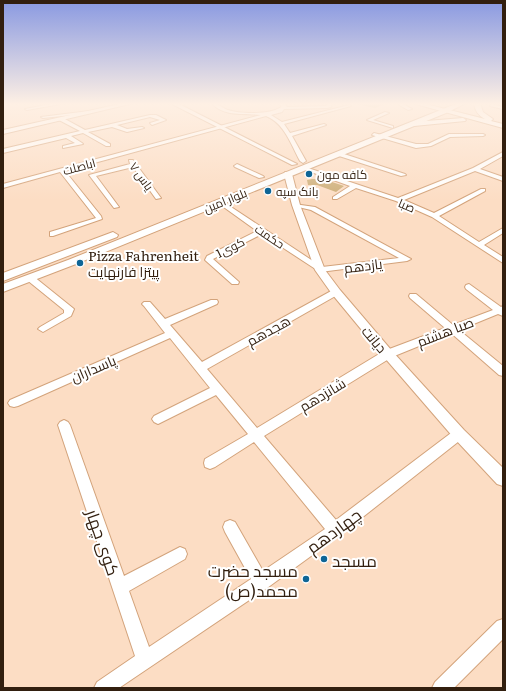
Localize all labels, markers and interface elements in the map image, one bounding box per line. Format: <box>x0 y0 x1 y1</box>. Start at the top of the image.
street label: اباصلت <box>61 153 97 179</box>
street label: یاس ۷ <box>126 158 159 195</box>
place label: کافه مون <box>317 165 367 183</box>
marker: کافه مون <box>304 169 314 179</box>
place label: بانک سپه <box>276 182 319 200</box>
street label: بلوار امین <box>201 183 249 217</box>
marker: بانک سپه <box>263 186 273 196</box>
street label: صبا <box>396 193 418 217</box>
street label: حکمت <box>252 219 288 253</box>
street label: کوی1 <box>213 232 247 262</box>
place label: Pizza Fahrenheit پیتزا فارنهایت <box>88 245 199 282</box>
street label: یازدهم <box>343 253 384 278</box>
marker: Pizza Fahrenheit پیتزا فارنهایت <box>75 258 85 268</box>
street label: هجدهم <box>242 310 294 351</box>
street label: صبا هشتم <box>414 311 477 352</box>
street label: دیانت <box>358 321 392 357</box>
street label: پاسداران <box>67 349 119 387</box>
street label: شانزدهم <box>295 372 349 417</box>
street label: چهاردهم <box>300 501 366 559</box>
street label: کوی چهار <box>80 504 127 579</box>
place label: مسجد <box>332 547 377 572</box>
marker: مسجد <box>319 554 329 564</box>
place label: مسجد حضرت محمد(ص) <box>208 557 298 602</box>
marker: مسجد حضرت محمد(ص) <box>301 574 311 584</box>

